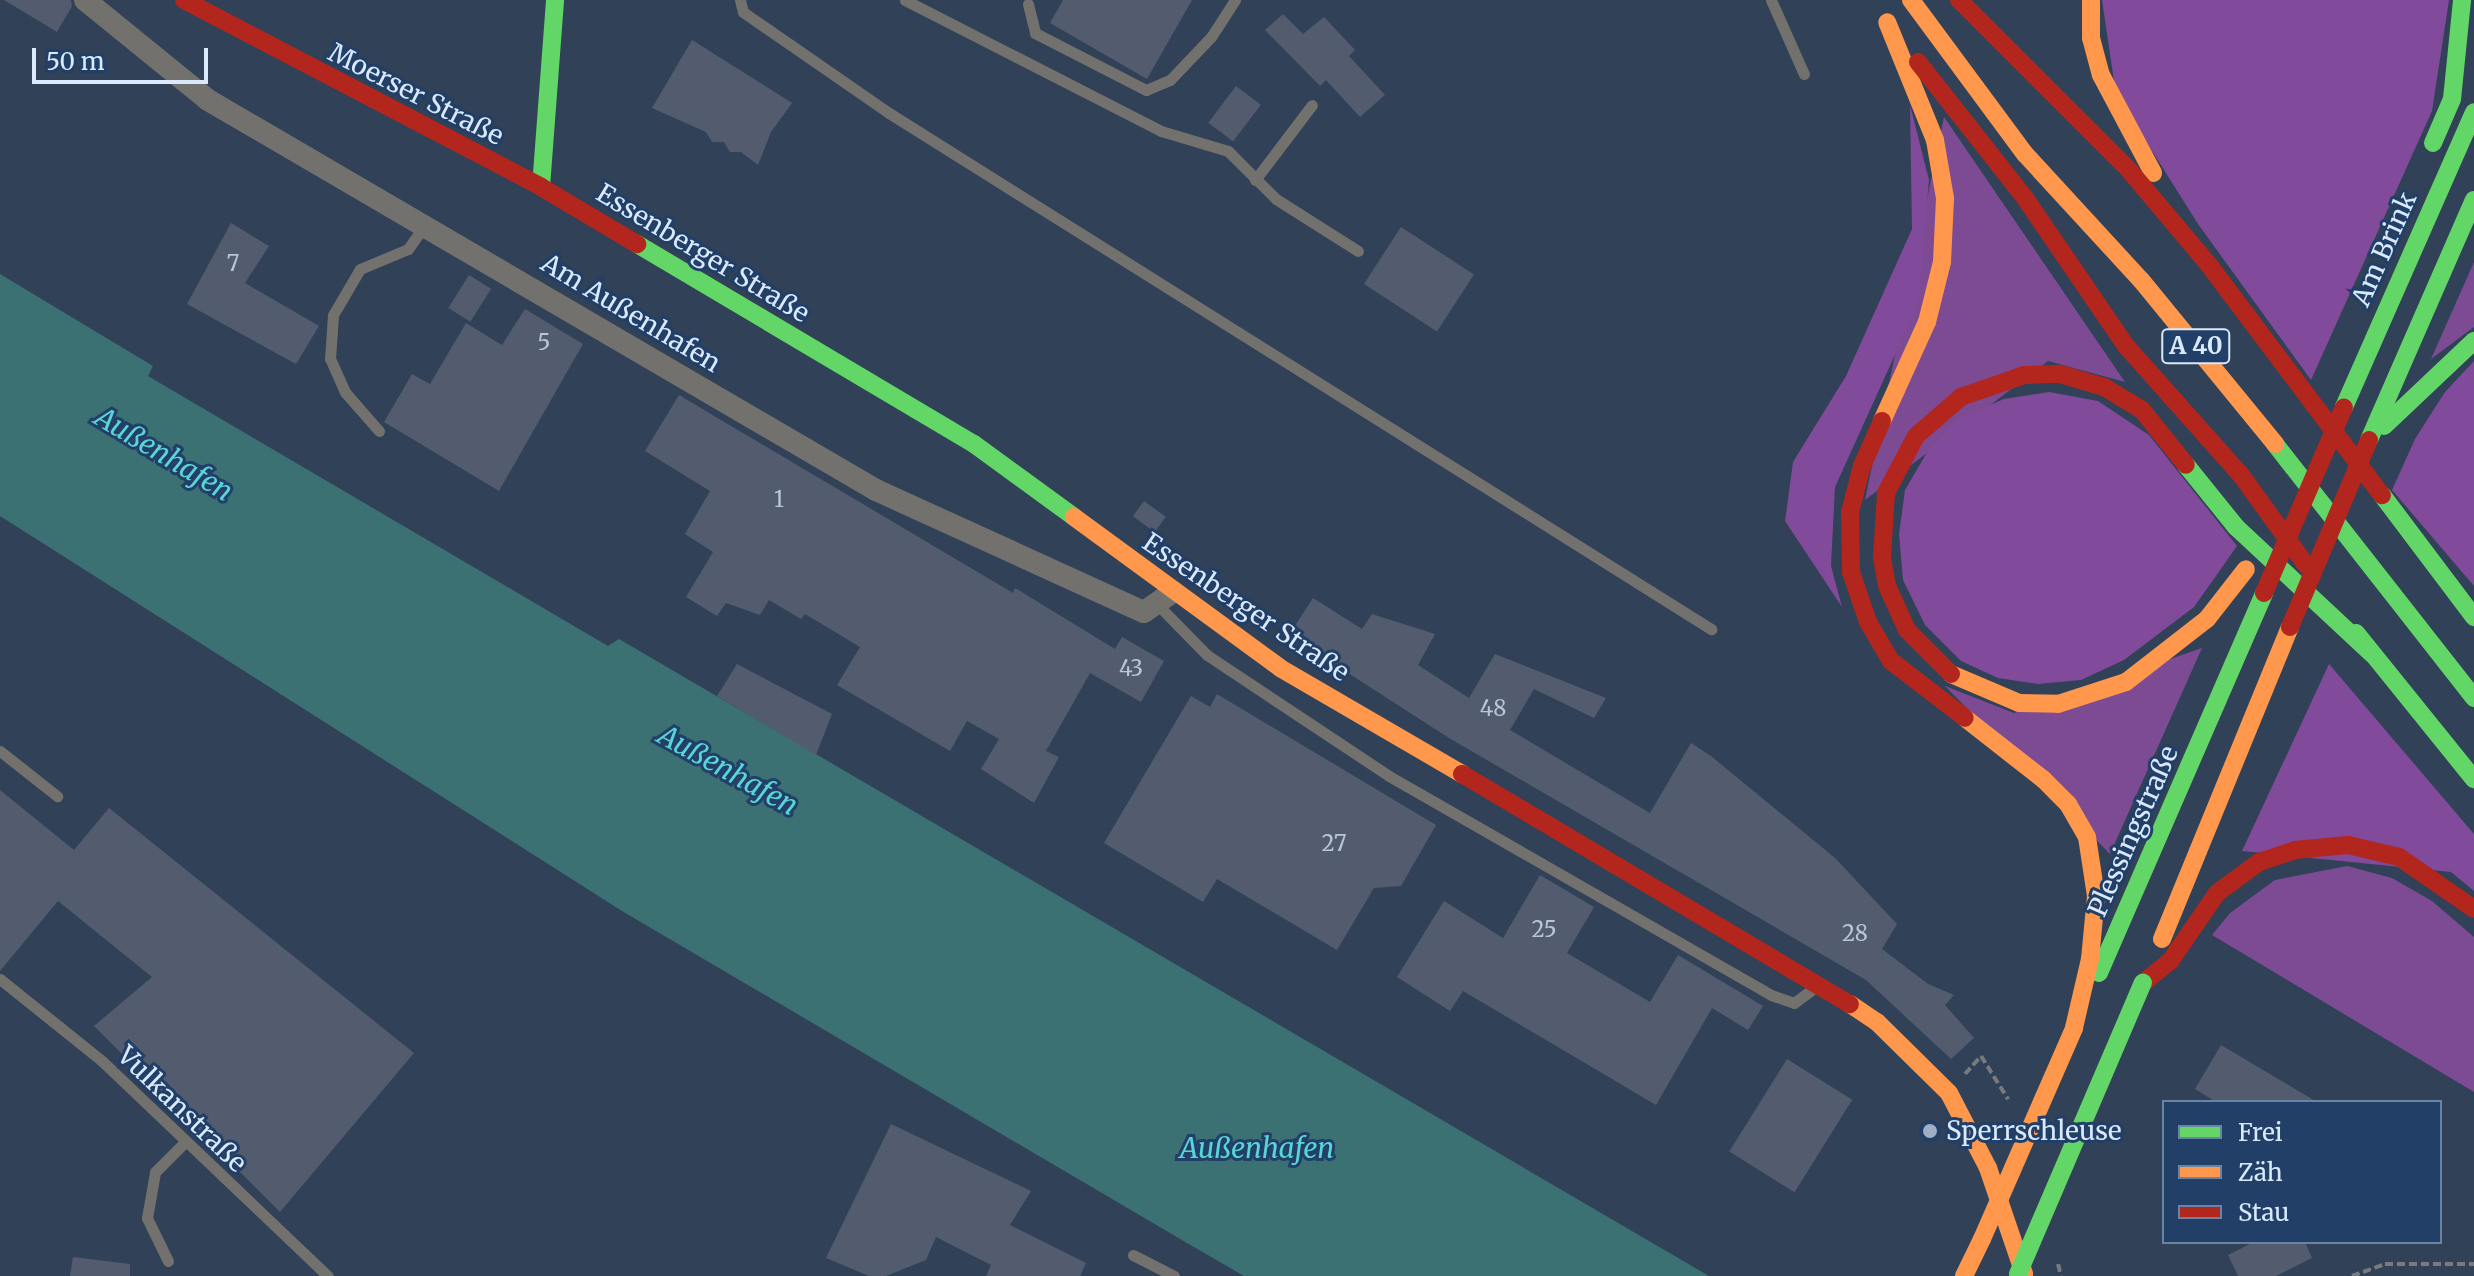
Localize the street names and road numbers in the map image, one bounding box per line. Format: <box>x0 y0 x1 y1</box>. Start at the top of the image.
street label: Moerser Straße <box>323 36 509 152</box>
street label: Essenberger Straße <box>591 177 815 329</box>
street label: Am Brink <box>2345 187 2423 311</box>
street label: Am Außenhafen <box>536 247 726 379</box>
road number: A 40 <box>2160 326 2232 366</box>
street label: Essenberger Straße <box>1137 526 1355 688</box>
street label: Plessingstraße <box>2081 741 2185 921</box>
street label: Vulkanstraße <box>111 1040 253 1178</box>

